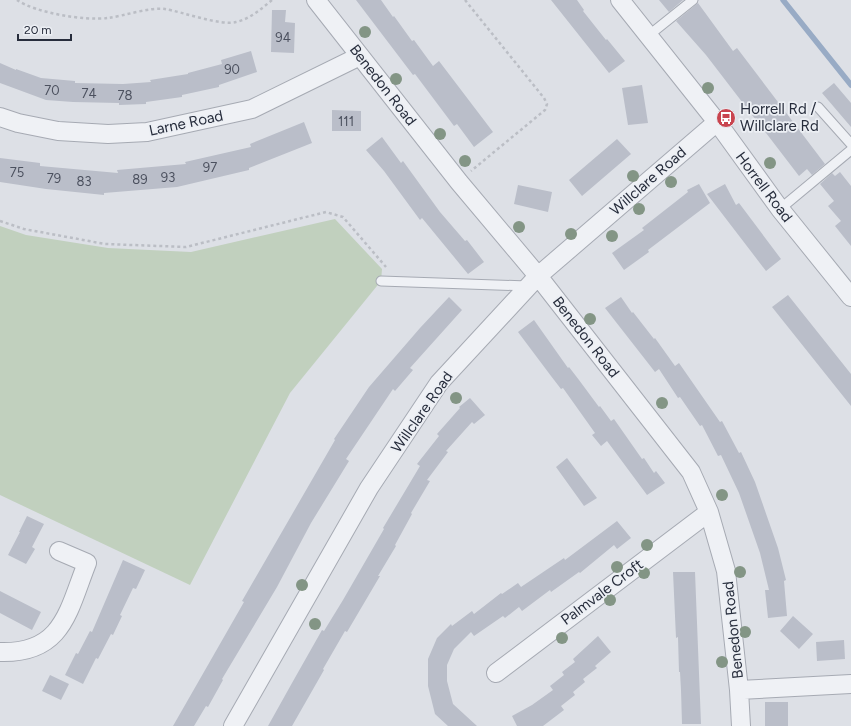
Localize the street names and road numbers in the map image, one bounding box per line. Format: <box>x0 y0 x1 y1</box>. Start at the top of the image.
street label: Benedon Road <box>346 41 420 129</box>
street label: Larne Road <box>147 106 225 140</box>
street label: Willclare Road <box>606 143 690 219</box>
street label: Horrell Road <box>732 148 796 226</box>
street label: Benedon Road <box>549 293 623 381</box>
street label: Willclare Road <box>387 368 457 456</box>
street label: Palmvale Croft <box>557 555 647 629</box>
street label: Benedon Road <box>719 580 747 680</box>

